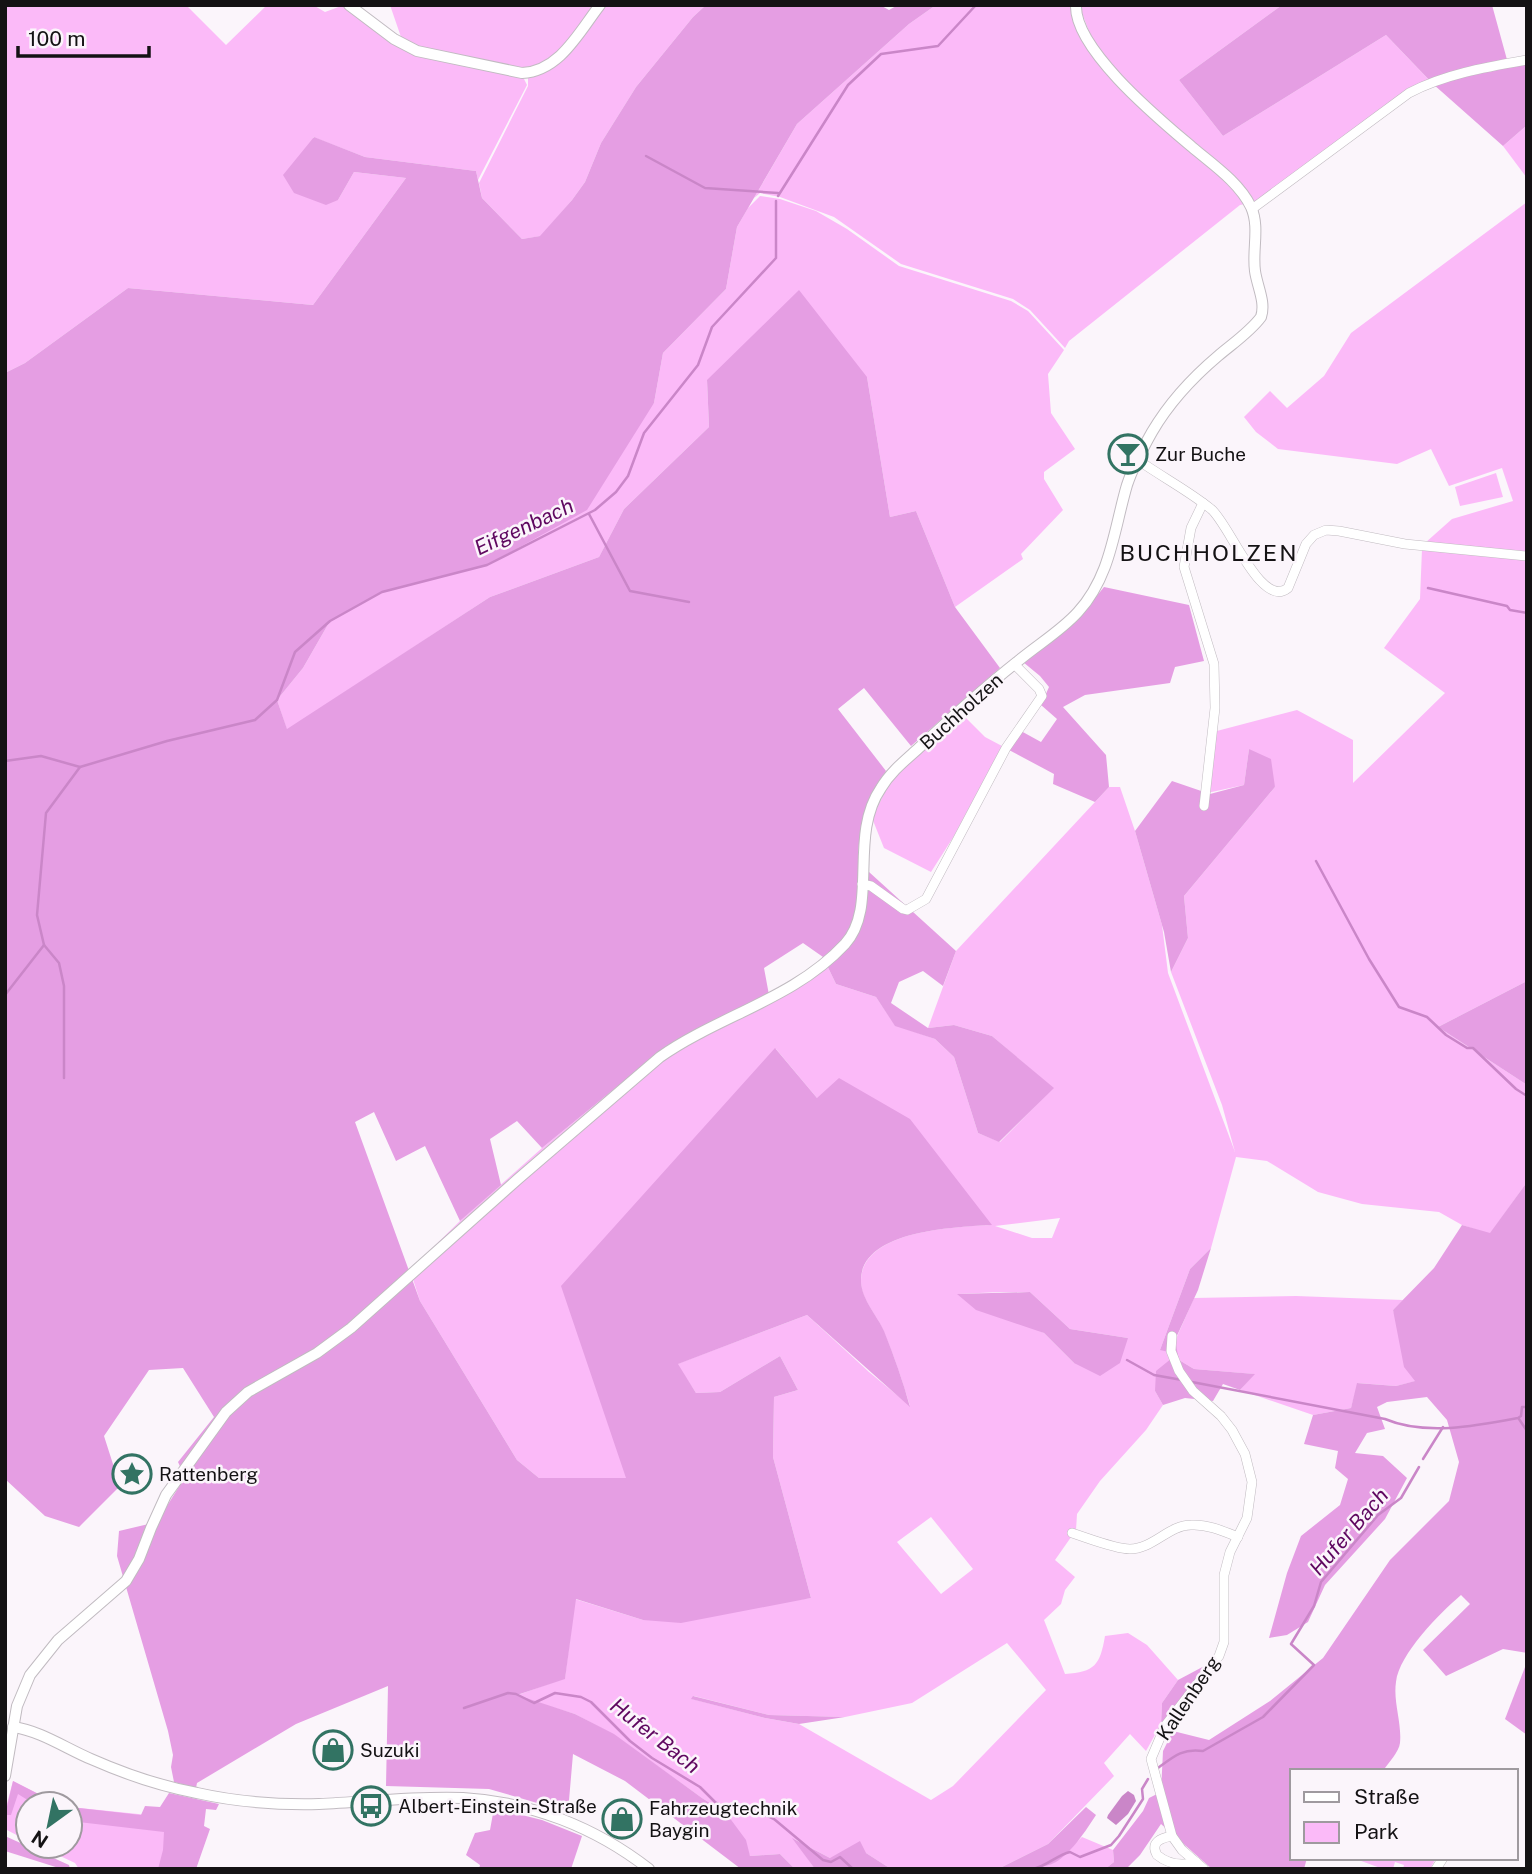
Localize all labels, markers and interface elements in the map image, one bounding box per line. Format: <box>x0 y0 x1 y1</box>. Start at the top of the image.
scale bar <box>18 14 149 58</box>
text: 100 m <box>28 26 85 51</box>
bar icon: Zur Buche <box>1107 433 1149 475</box>
place label: Zur Buche <box>1155 443 1246 465</box>
water label: Eifgenbach <box>470 493 577 560</box>
district label: BUCHHOLZEN <box>1119 539 1299 566</box>
street label: Buchholzen <box>915 668 1007 754</box>
place icon: Rattenberg <box>111 1453 153 1495</box>
place label: Rattenberg <box>159 1463 258 1485</box>
water label: Hufer Bach <box>1304 1483 1393 1580</box>
street label: Kallenberg <box>1152 1652 1224 1744</box>
water label: Hufer Bach <box>605 1693 705 1778</box>
shop icon: Suzuki <box>312 1729 354 1771</box>
place label: Suzuki <box>360 1739 419 1761</box>
legend <box>1290 1769 1518 1860</box>
text: Straße <box>1354 1784 1420 1809</box>
bus stop icon: Albert-Einstein-Straße <box>350 1785 392 1827</box>
north arrow <box>14 1790 84 1860</box>
place label: Albert-Einstein-Straße <box>398 1795 597 1817</box>
place label: Fahrzeugtechnik Baygin <box>649 1797 798 1841</box>
shop icon: Fahrzeugtechnik Baygin <box>601 1798 643 1840</box>
text: Park <box>1354 1819 1399 1844</box>
text: N <box>28 1826 52 1853</box>

